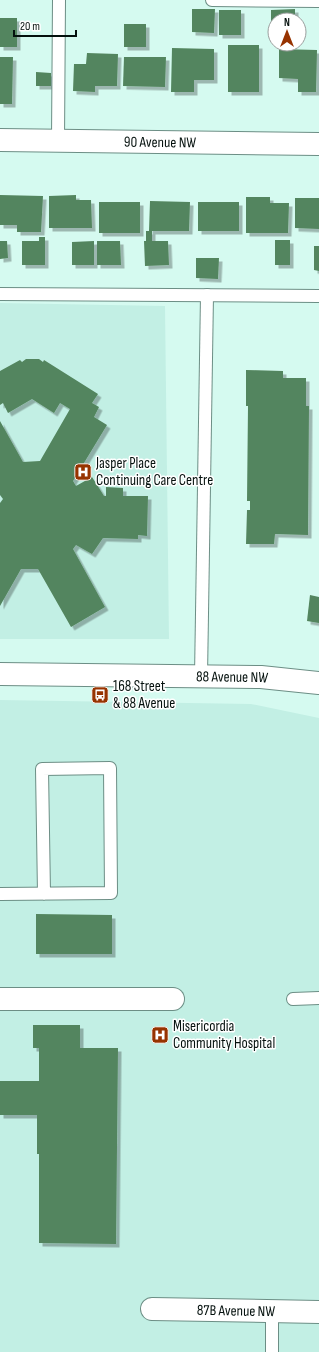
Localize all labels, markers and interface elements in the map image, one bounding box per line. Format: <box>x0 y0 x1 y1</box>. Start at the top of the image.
scale bar <box>14 12 76 38</box>
north arrow <box>267 12 307 52</box>
text: N <box>284 16 290 29</box>
text: 20 m <box>20 19 40 34</box>
street label: 90 Avenue NW <box>124 133 196 152</box>
place label: Jasper Place Continuing Care Centre <box>95 454 213 490</box>
hospital icon: Jasper Place Continuing Care Centre <box>73 462 93 482</box>
street label: 88 Avenue NW <box>196 667 269 688</box>
place label: 168 Street & 88 Avenue <box>113 677 175 713</box>
bus stop icon: 168 Street & 88 Avenue <box>90 685 110 705</box>
place label: Misericordia Community Hospital <box>173 1017 275 1053</box>
hospital icon: Misericordia Community Hospital <box>150 1025 170 1045</box>
street label: 87B Avenue NW <box>197 1301 275 1321</box>

